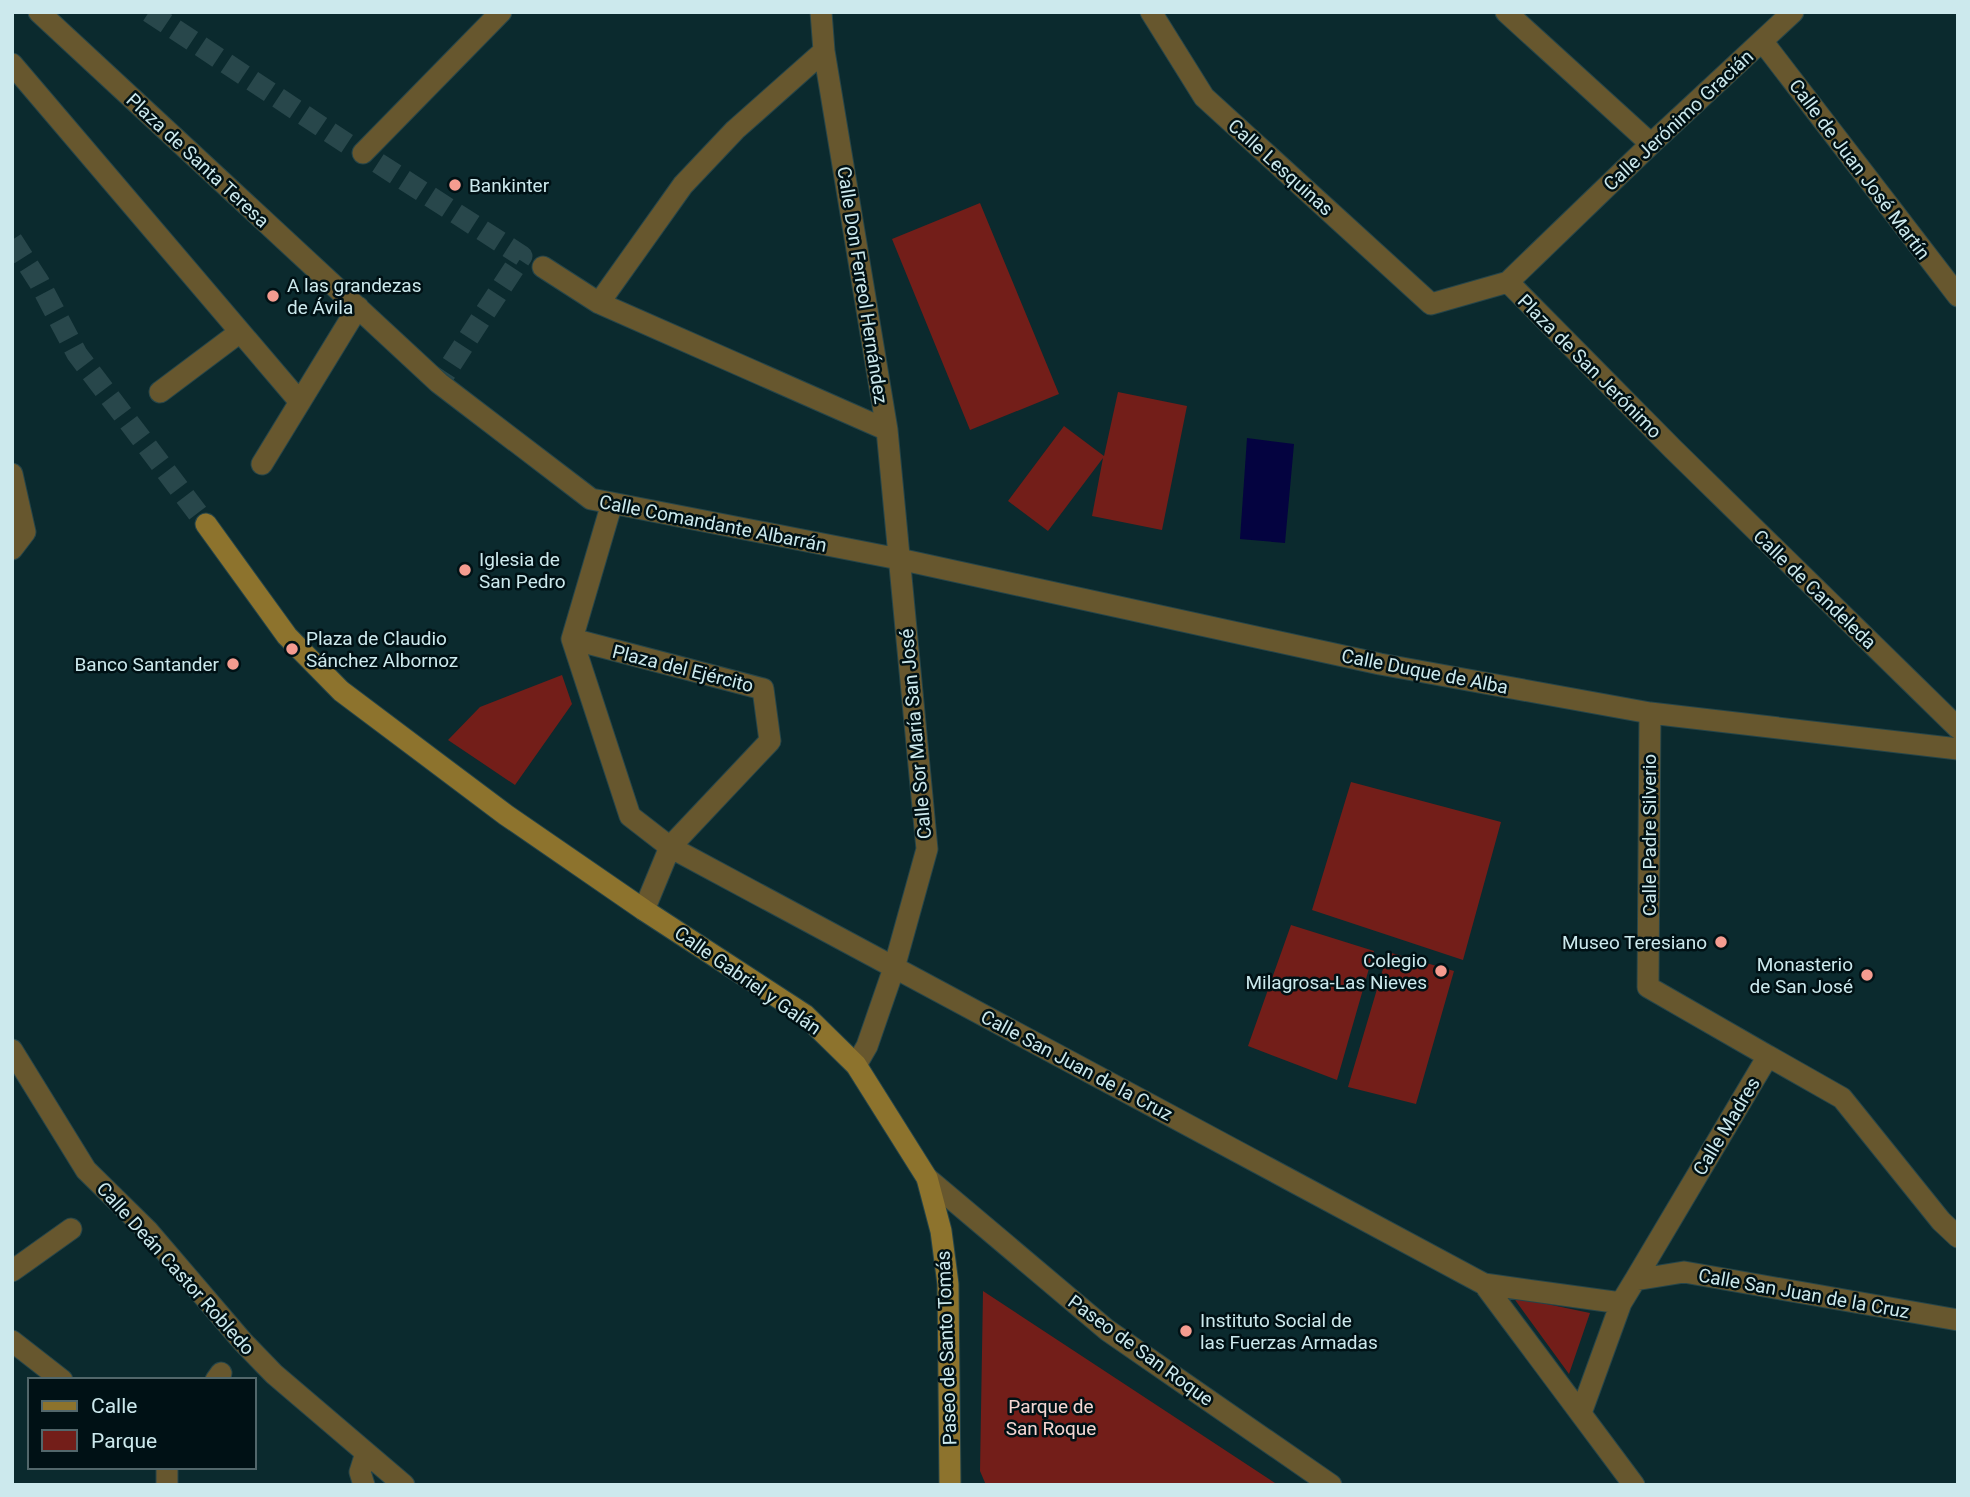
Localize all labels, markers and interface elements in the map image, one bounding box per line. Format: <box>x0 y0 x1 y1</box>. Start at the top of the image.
street label: Calle Jerónimo Gracián <box>1599 45 1758 196</box>
street label: Calle de Juan José Martín <box>1784 75 1935 264</box>
street label: Plaza de Santa Teresa <box>121 88 274 233</box>
street label: Calle Lesquinas <box>1223 114 1338 221</box>
street label: Calle Don Ferreol Hernández <box>832 165 893 405</box>
place label: Bankinter <box>469 174 550 197</box>
marker: Bankinter <box>447 177 463 193</box>
place label: A las grandezas de Ávila <box>287 274 422 319</box>
marker: A las grandezas de Ávila <box>265 288 281 304</box>
street label: Plaza de San Jerónimo <box>1513 290 1666 443</box>
street label: Calle Comandante Albarrán <box>597 490 829 557</box>
street label: Calle de Candeleda <box>1748 525 1881 654</box>
place label: Iglesia de San Pedro <box>479 548 566 593</box>
marker: Iglesia de San Pedro <box>457 562 473 578</box>
place label: Plaza de Claudio Sánchez Albornoz <box>306 627 458 672</box>
street label: Calle Sor María San José <box>895 628 936 840</box>
street label: Plaza del Ejército <box>610 640 756 697</box>
marker: Plaza de Claudio Sánchez Albornoz <box>284 641 300 657</box>
street label: Calle Duque de Alba <box>1340 644 1510 699</box>
place label: Banco Santander <box>74 653 220 676</box>
marker: Banco Santander <box>225 656 241 672</box>
street label: Calle Padre Silverio <box>1638 754 1661 916</box>
street label: Calle Gabriel y Galán <box>670 921 825 1040</box>
place label: Museo Teresiano <box>1562 931 1707 954</box>
marker: Museo Teresiano <box>1713 934 1729 950</box>
place label: Colegio Milagrosa-Las Nieves <box>1246 949 1427 994</box>
place label: Monasterio de San José <box>1749 953 1853 998</box>
marker: Colegio Milagrosa-Las Nieves <box>1433 963 1449 979</box>
marker: Monasterio de San José <box>1859 967 1875 983</box>
street label: Calle San Juan de la Cruz <box>977 1005 1177 1126</box>
street label: Calle Madres <box>1688 1073 1765 1180</box>
street label: Calle Deán Castor Robledo <box>92 1177 259 1360</box>
street label: Paseo de Santo Tomás <box>932 1250 961 1446</box>
street label: Calle San Juan de la Cruz <box>1697 1264 1911 1323</box>
street label: Paseo de San Roque <box>1064 1290 1218 1411</box>
place label: Instituto Social de las Fuerzas Armadas <box>1200 1309 1378 1354</box>
marker: Instituto Social de las Fuerzas Armadas <box>1178 1323 1194 1339</box>
legend <box>28 1378 256 1469</box>
text: Calle <box>91 1394 137 1418</box>
park label: Parque de San Roque <box>1006 1395 1096 1440</box>
text: Parque <box>91 1429 157 1453</box>

